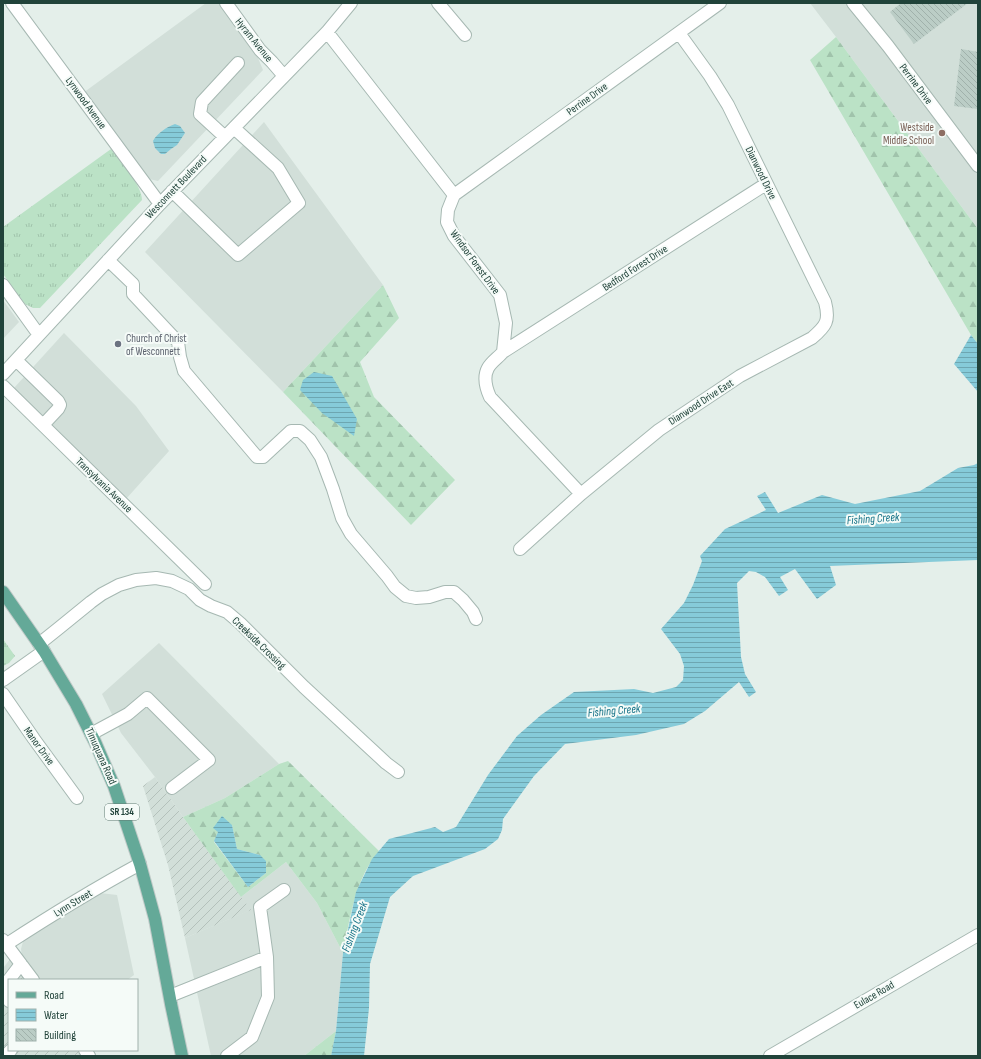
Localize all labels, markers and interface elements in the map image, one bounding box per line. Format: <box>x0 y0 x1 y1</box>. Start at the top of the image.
street label: Hyram Avenue <box>232 15 276 65</box>
street label: Perrine Drive <box>897 61 935 107</box>
street label: Lynwood Avenue <box>63 74 109 132</box>
street label: Perrine Drive <box>564 80 610 118</box>
place label: Westside Middle School <box>883 121 934 147</box>
marker: Westside Middle School <box>937 128 947 138</box>
street label: Dianwood Drive <box>743 144 779 202</box>
street label: Wesconnett Boulevard <box>143 152 210 221</box>
street label: Windsor Forest Drive <box>447 227 503 297</box>
street label: Bedford Forest Drive <box>600 242 670 294</box>
place label: Church of Christ of Wesconnett <box>126 332 187 358</box>
marker: Church of Christ of Wesconnett <box>113 339 123 349</box>
street label: Dianwood Drive East <box>666 376 736 428</box>
street label: Transylvania Avenue <box>73 455 135 515</box>
water label: Fishing Creek <box>846 510 900 528</box>
street label: Creekside Crossing <box>229 614 289 672</box>
water label: Fishing Creek <box>587 701 641 721</box>
street label: Manor Drive <box>21 724 57 768</box>
street label: Timuquana Road <box>83 726 119 787</box>
road number: SR 134 <box>105 804 139 820</box>
street label: Lynn Street <box>51 886 95 920</box>
water label: Fishing Creek <box>339 899 372 954</box>
street label: Eulace Road <box>852 978 897 1012</box>
legend <box>8 979 138 1051</box>
text: Road <box>44 988 64 1003</box>
text: Water <box>44 1008 68 1023</box>
text: Building <box>44 1028 76 1043</box>

